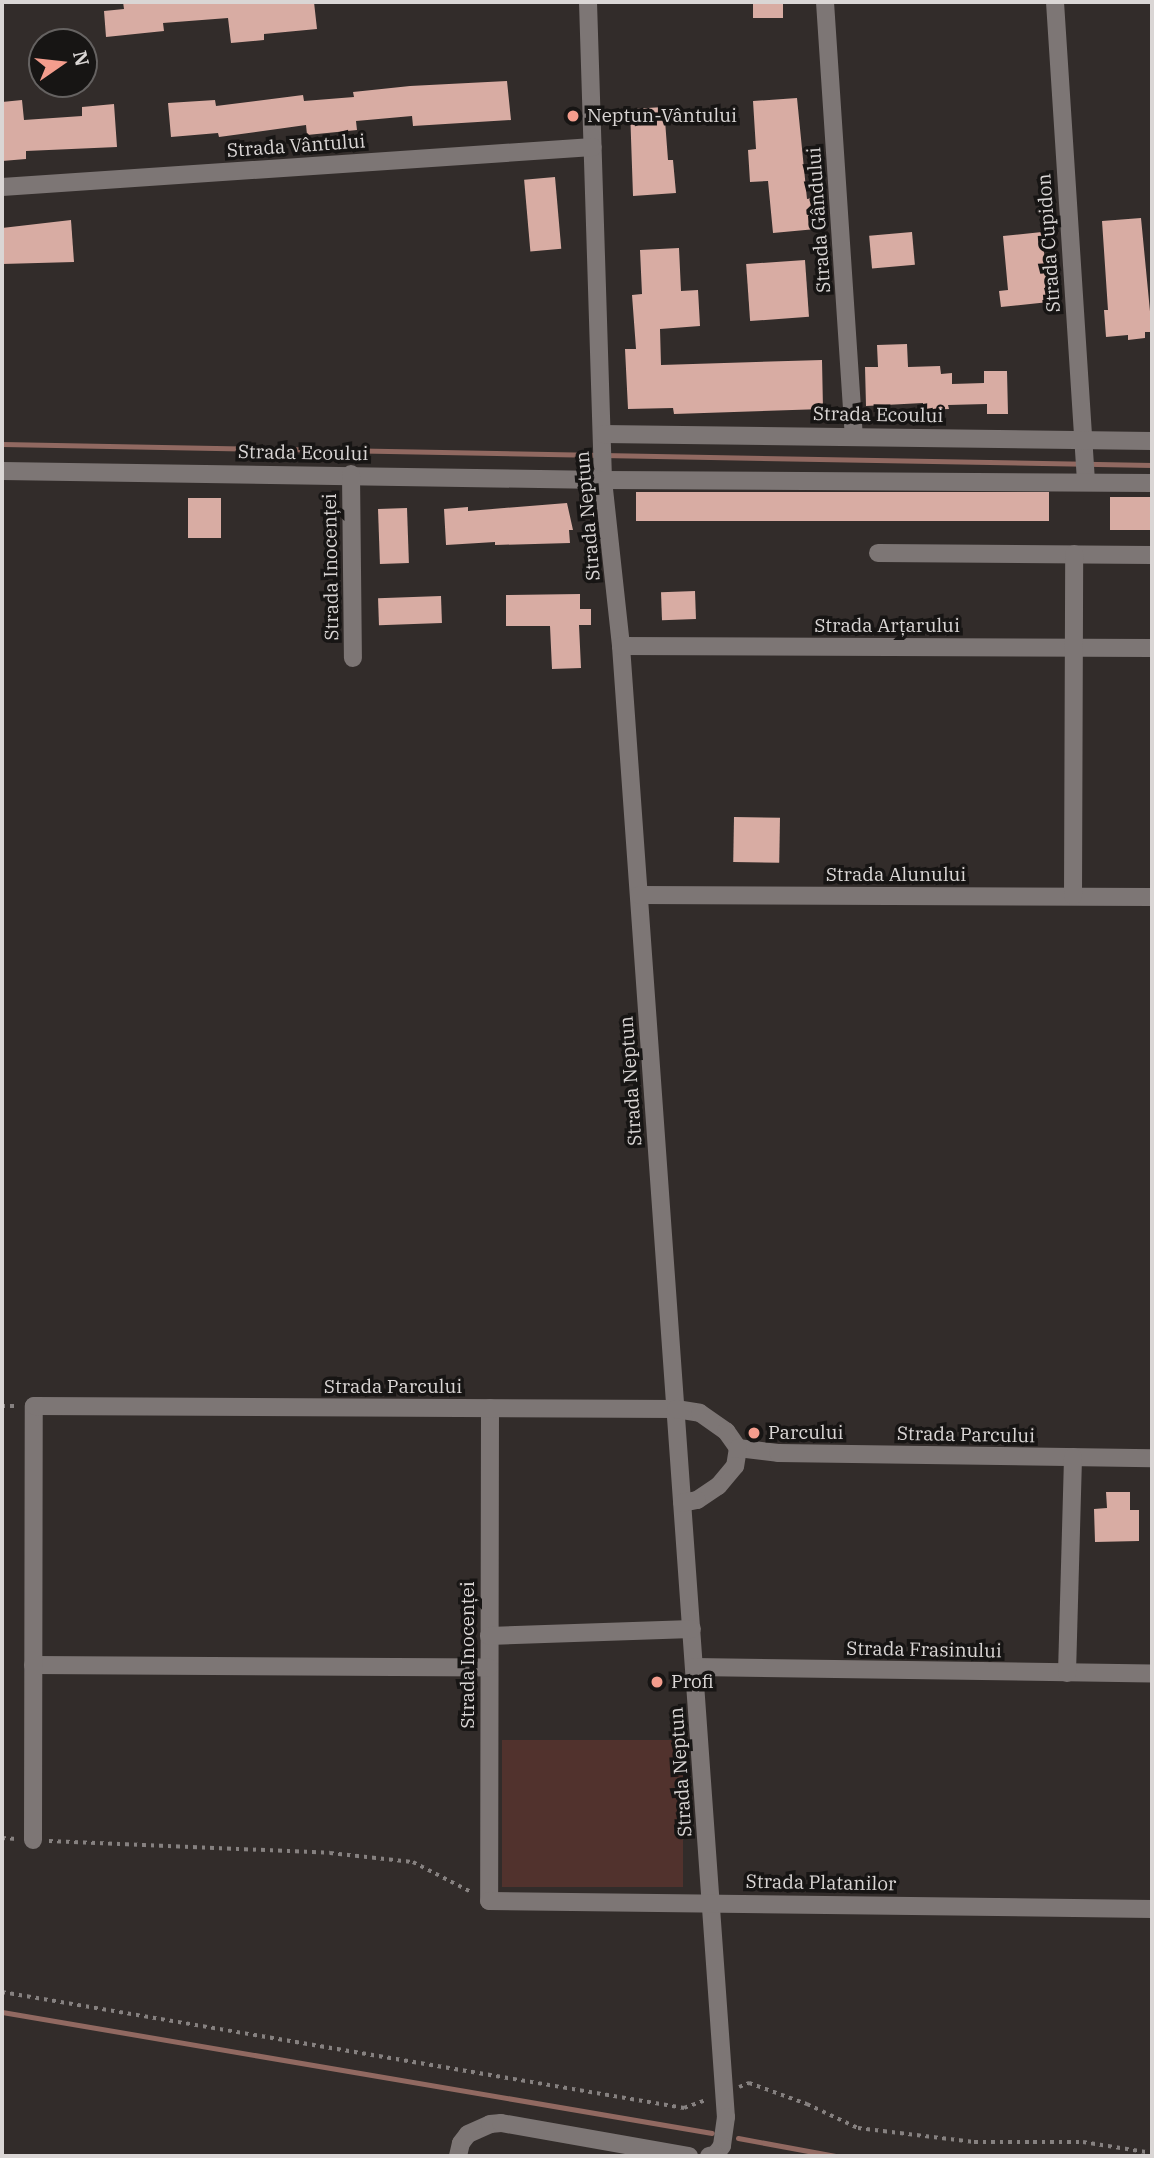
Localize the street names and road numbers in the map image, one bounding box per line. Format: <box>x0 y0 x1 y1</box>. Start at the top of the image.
street label: Strada Vântului <box>226 130 366 162</box>
street label: Strada Gândului <box>803 146 835 294</box>
street label: Strada Cupidon <box>1033 173 1065 313</box>
street label: Strada Ecoului <box>813 402 943 428</box>
street label: Strada Ecoului <box>238 440 368 466</box>
street label: Strada Neptun <box>571 450 605 582</box>
street label: Strada Inocenței <box>318 493 344 641</box>
street label: Strada Arțarului <box>814 615 960 637</box>
street label: Strada Alunului <box>826 864 966 886</box>
street label: Strada Neptun <box>615 1015 647 1147</box>
street label: Strada Parcului <box>324 1376 462 1398</box>
street label: Strada Parcului <box>897 1422 1035 1448</box>
street label: Strada Inocenței <box>457 1581 479 1729</box>
street label: Strada Frasinului <box>846 1637 1002 1663</box>
street label: Strada Neptun <box>665 1706 697 1838</box>
street label: Strada Platanilor <box>745 1870 897 1896</box>

